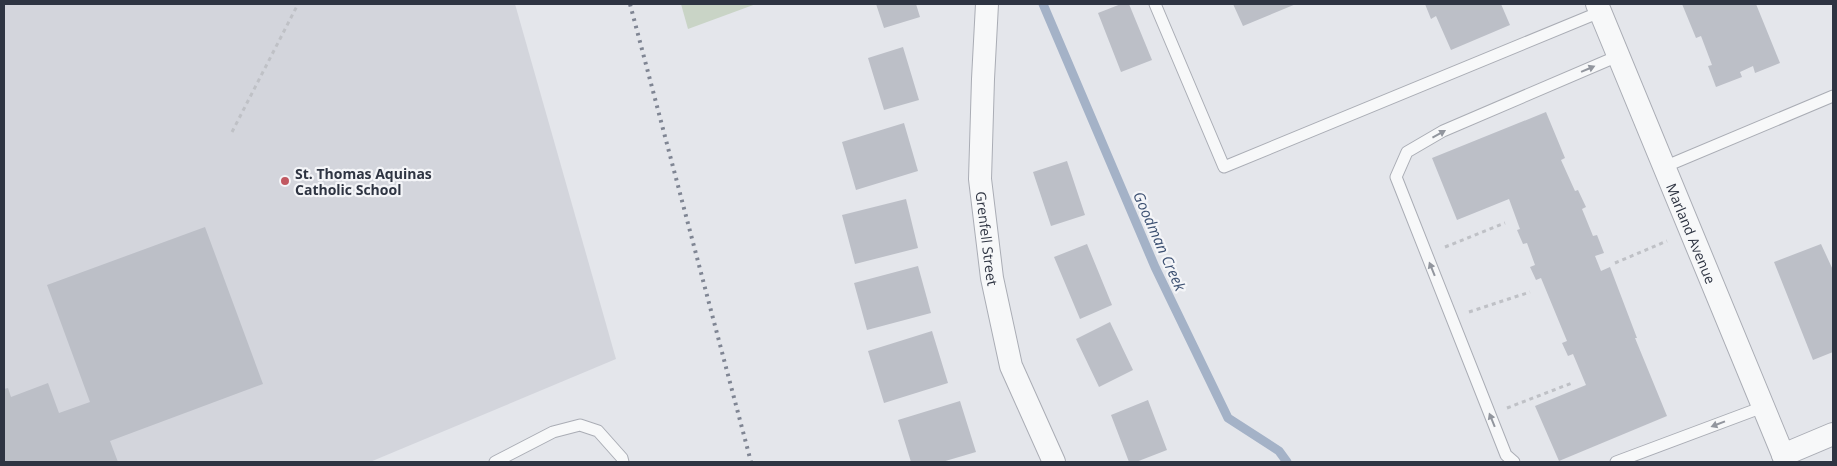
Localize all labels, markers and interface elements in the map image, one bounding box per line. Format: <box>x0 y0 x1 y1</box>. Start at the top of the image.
one-way arrow <box>1580 65 1595 72</box>
one-way arrow <box>1431 130 1446 138</box>
place label: St. Thomas Aquinas Catholic School <box>295 164 432 199</box>
marker: St. Thomas Aquinas Catholic School <box>279 175 291 187</box>
street label: Marland Avenue <box>1662 180 1721 286</box>
water label: Goodman Creek <box>1129 188 1191 294</box>
street label: Grenfell Street <box>972 190 1003 287</box>
one-way arrow <box>1428 261 1436 276</box>
one-way arrow <box>1487 413 1495 427</box>
one-way arrow <box>1710 420 1725 428</box>

